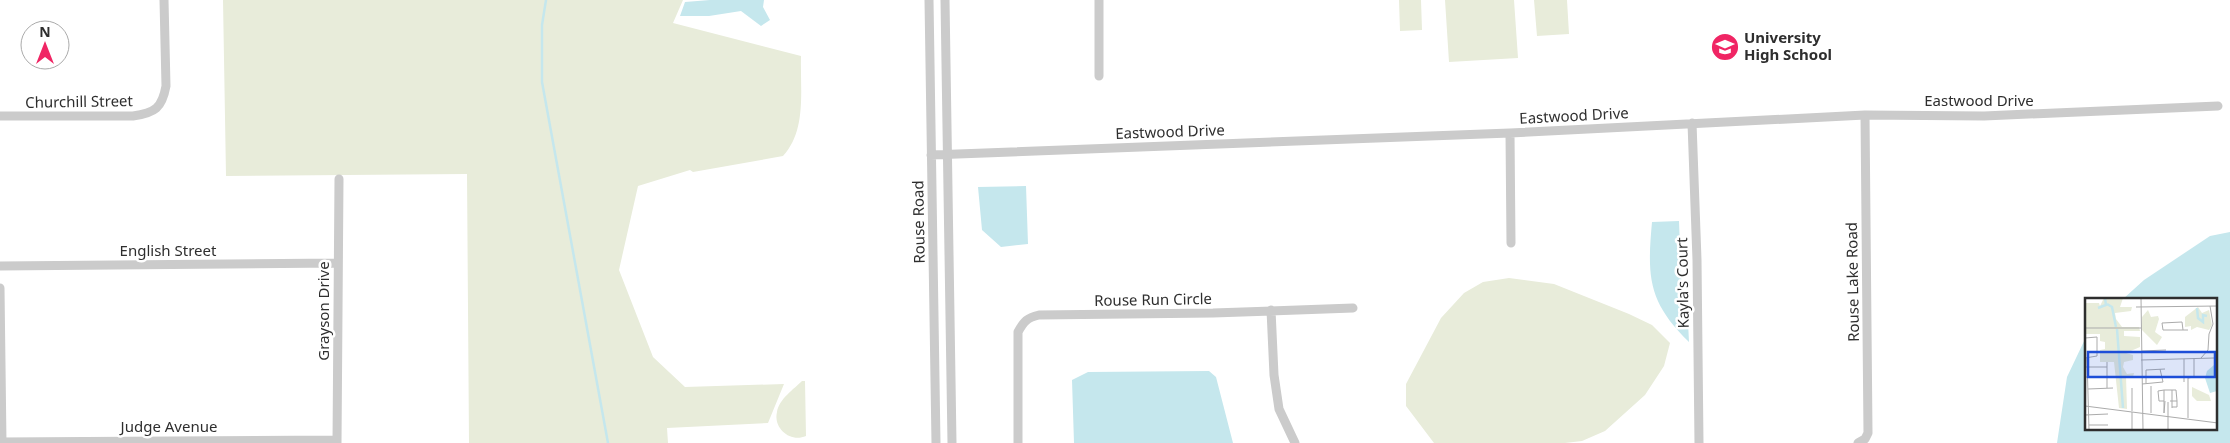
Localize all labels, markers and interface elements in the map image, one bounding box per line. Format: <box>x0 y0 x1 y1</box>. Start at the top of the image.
north arrow <box>20 20 70 70</box>
text: N <box>39 22 51 41</box>
place label: University High School <box>1744 27 1832 64</box>
school or university icon: University High School <box>1710 32 1740 62</box>
street label: Churchill Street <box>25 90 134 112</box>
street label: Eastwood Drive <box>1924 90 2034 110</box>
street label: Eastwood Drive <box>1519 102 1629 128</box>
street label: Eastwood Drive <box>1115 119 1225 143</box>
street label: Rouse Road <box>907 180 929 264</box>
street label: Rouse Lake Road <box>1841 222 1863 342</box>
street label: Kayla's Court <box>1671 237 1693 329</box>
street label: English Street <box>120 240 217 260</box>
street label: Grayson Drive <box>313 261 333 361</box>
street label: Rouse Run Circle <box>1094 288 1212 310</box>
inset map <box>2085 298 2218 430</box>
street label: Judge Avenue <box>119 416 217 436</box>

